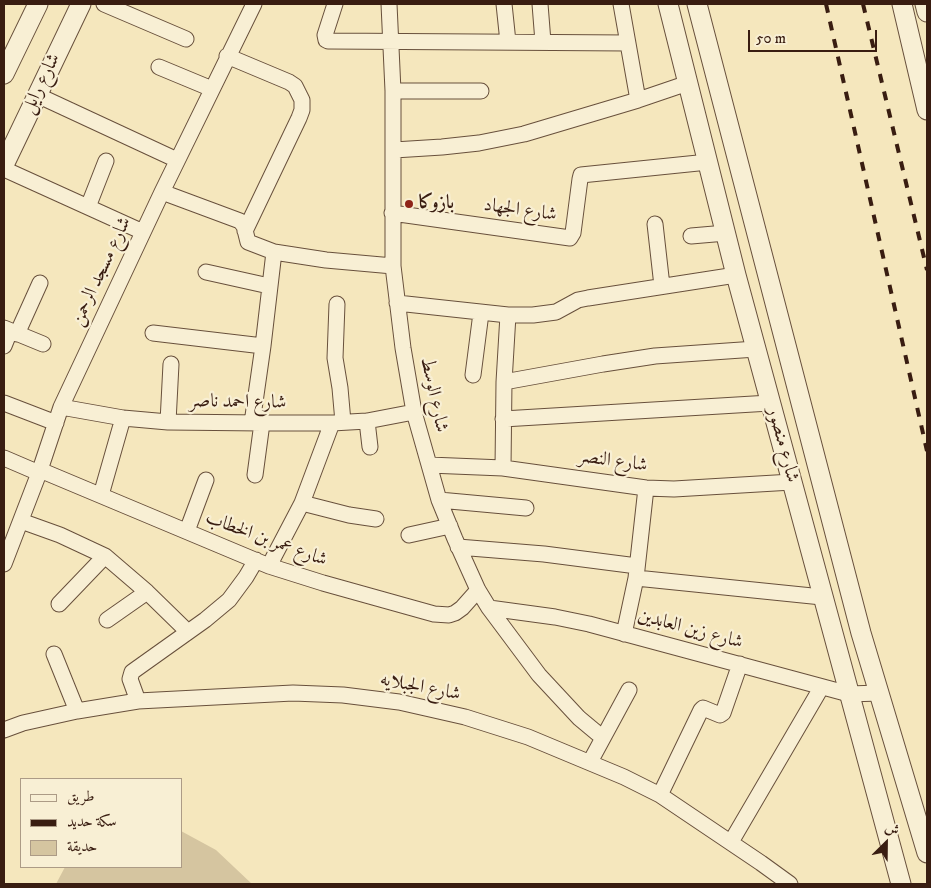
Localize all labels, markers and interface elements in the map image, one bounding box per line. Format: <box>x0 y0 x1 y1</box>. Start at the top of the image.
scale bar <box>751 20 880 52</box>
text: 50 m <box>756 29 786 48</box>
street label: شارع رايل <box>18 50 66 118</box>
place label: بازوكا <box>419 193 454 215</box>
street label: شارع الجهاد <box>482 195 558 227</box>
marker: بازوكا <box>403 198 415 210</box>
street label: شارع مسجد الرحمن <box>67 214 137 330</box>
street label: شارع الوسط <box>414 355 452 435</box>
street label: شارع احمد ناصر <box>189 391 287 415</box>
street label: شارع منصور <box>761 405 803 485</box>
street label: شارع النصر <box>577 446 649 478</box>
street label: شارع عمر بن الخطاب <box>202 507 330 573</box>
street label: شارع زين العابدين <box>635 605 745 655</box>
street label: شارع الجبلايه <box>378 669 462 707</box>
legend <box>20 778 182 868</box>
text: طريق <box>67 787 94 806</box>
text: سكة حديد <box>67 812 117 831</box>
north arrow <box>861 818 911 868</box>
text: ش <box>882 818 902 840</box>
text: حديقة <box>67 837 97 856</box>

